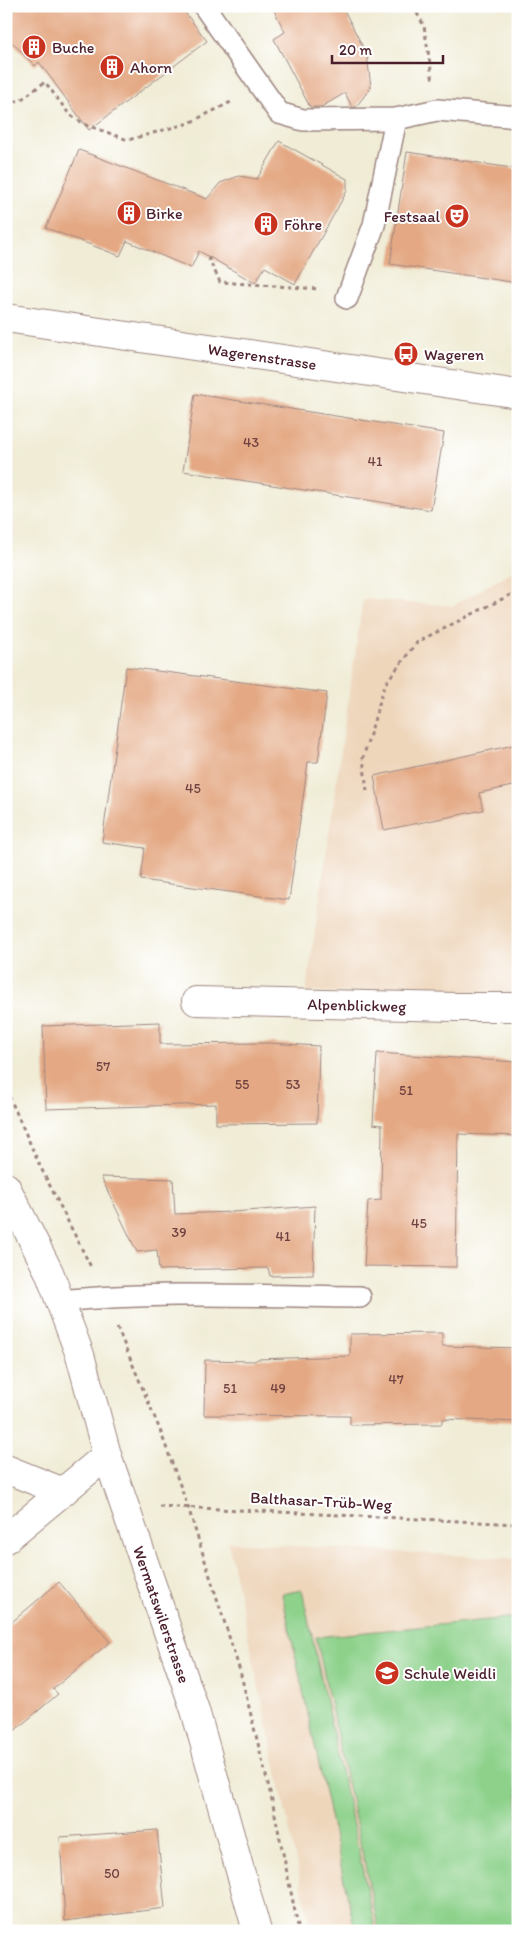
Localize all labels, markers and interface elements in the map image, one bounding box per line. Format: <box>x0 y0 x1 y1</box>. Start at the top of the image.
scale bar <box>332 32 443 64</box>
building icon: Buche <box>21 34 47 60</box>
place label: Buche <box>52 38 94 57</box>
text: 20 m <box>339 41 373 59</box>
building icon: Ahorn <box>99 54 125 80</box>
place label: Ahorn <box>130 58 172 77</box>
building icon: Birke <box>116 200 142 226</box>
theatre icon: Festsaal <box>444 203 470 229</box>
place label: Birke <box>146 204 183 223</box>
place label: Festsaal <box>384 207 440 226</box>
building icon: Föhre <box>253 211 279 237</box>
place label: Föhre <box>284 215 322 234</box>
street label: Wagerenstrasse <box>206 339 318 373</box>
bus stop icon: Wageren <box>393 341 419 367</box>
place label: Wageren <box>424 345 484 364</box>
house number: 43 <box>243 434 259 451</box>
house number: 41 <box>368 453 383 470</box>
house number: 45 <box>185 780 201 797</box>
street label: Alpenblickweg <box>307 994 407 1015</box>
house number: 57 <box>96 1058 110 1075</box>
house number: 55 <box>235 1076 249 1093</box>
house number: 53 <box>286 1076 301 1093</box>
house number: 51 <box>399 1082 413 1099</box>
house number: 45 <box>411 1215 427 1232</box>
house number: 39 <box>172 1224 186 1241</box>
house number: 41 <box>276 1228 291 1245</box>
house number: 47 <box>388 1371 404 1388</box>
house number: 51 <box>223 1380 237 1397</box>
house number: 49 <box>270 1380 286 1397</box>
street label: Balthasar-Trüb-Weg <box>250 1488 393 1514</box>
street label: Wermatswilerstrasse <box>130 1543 195 1686</box>
school or university icon: Schule Weidli <box>374 1660 400 1686</box>
place label: Schule Weidli <box>404 1664 496 1683</box>
house number: 50 <box>104 1865 120 1882</box>

